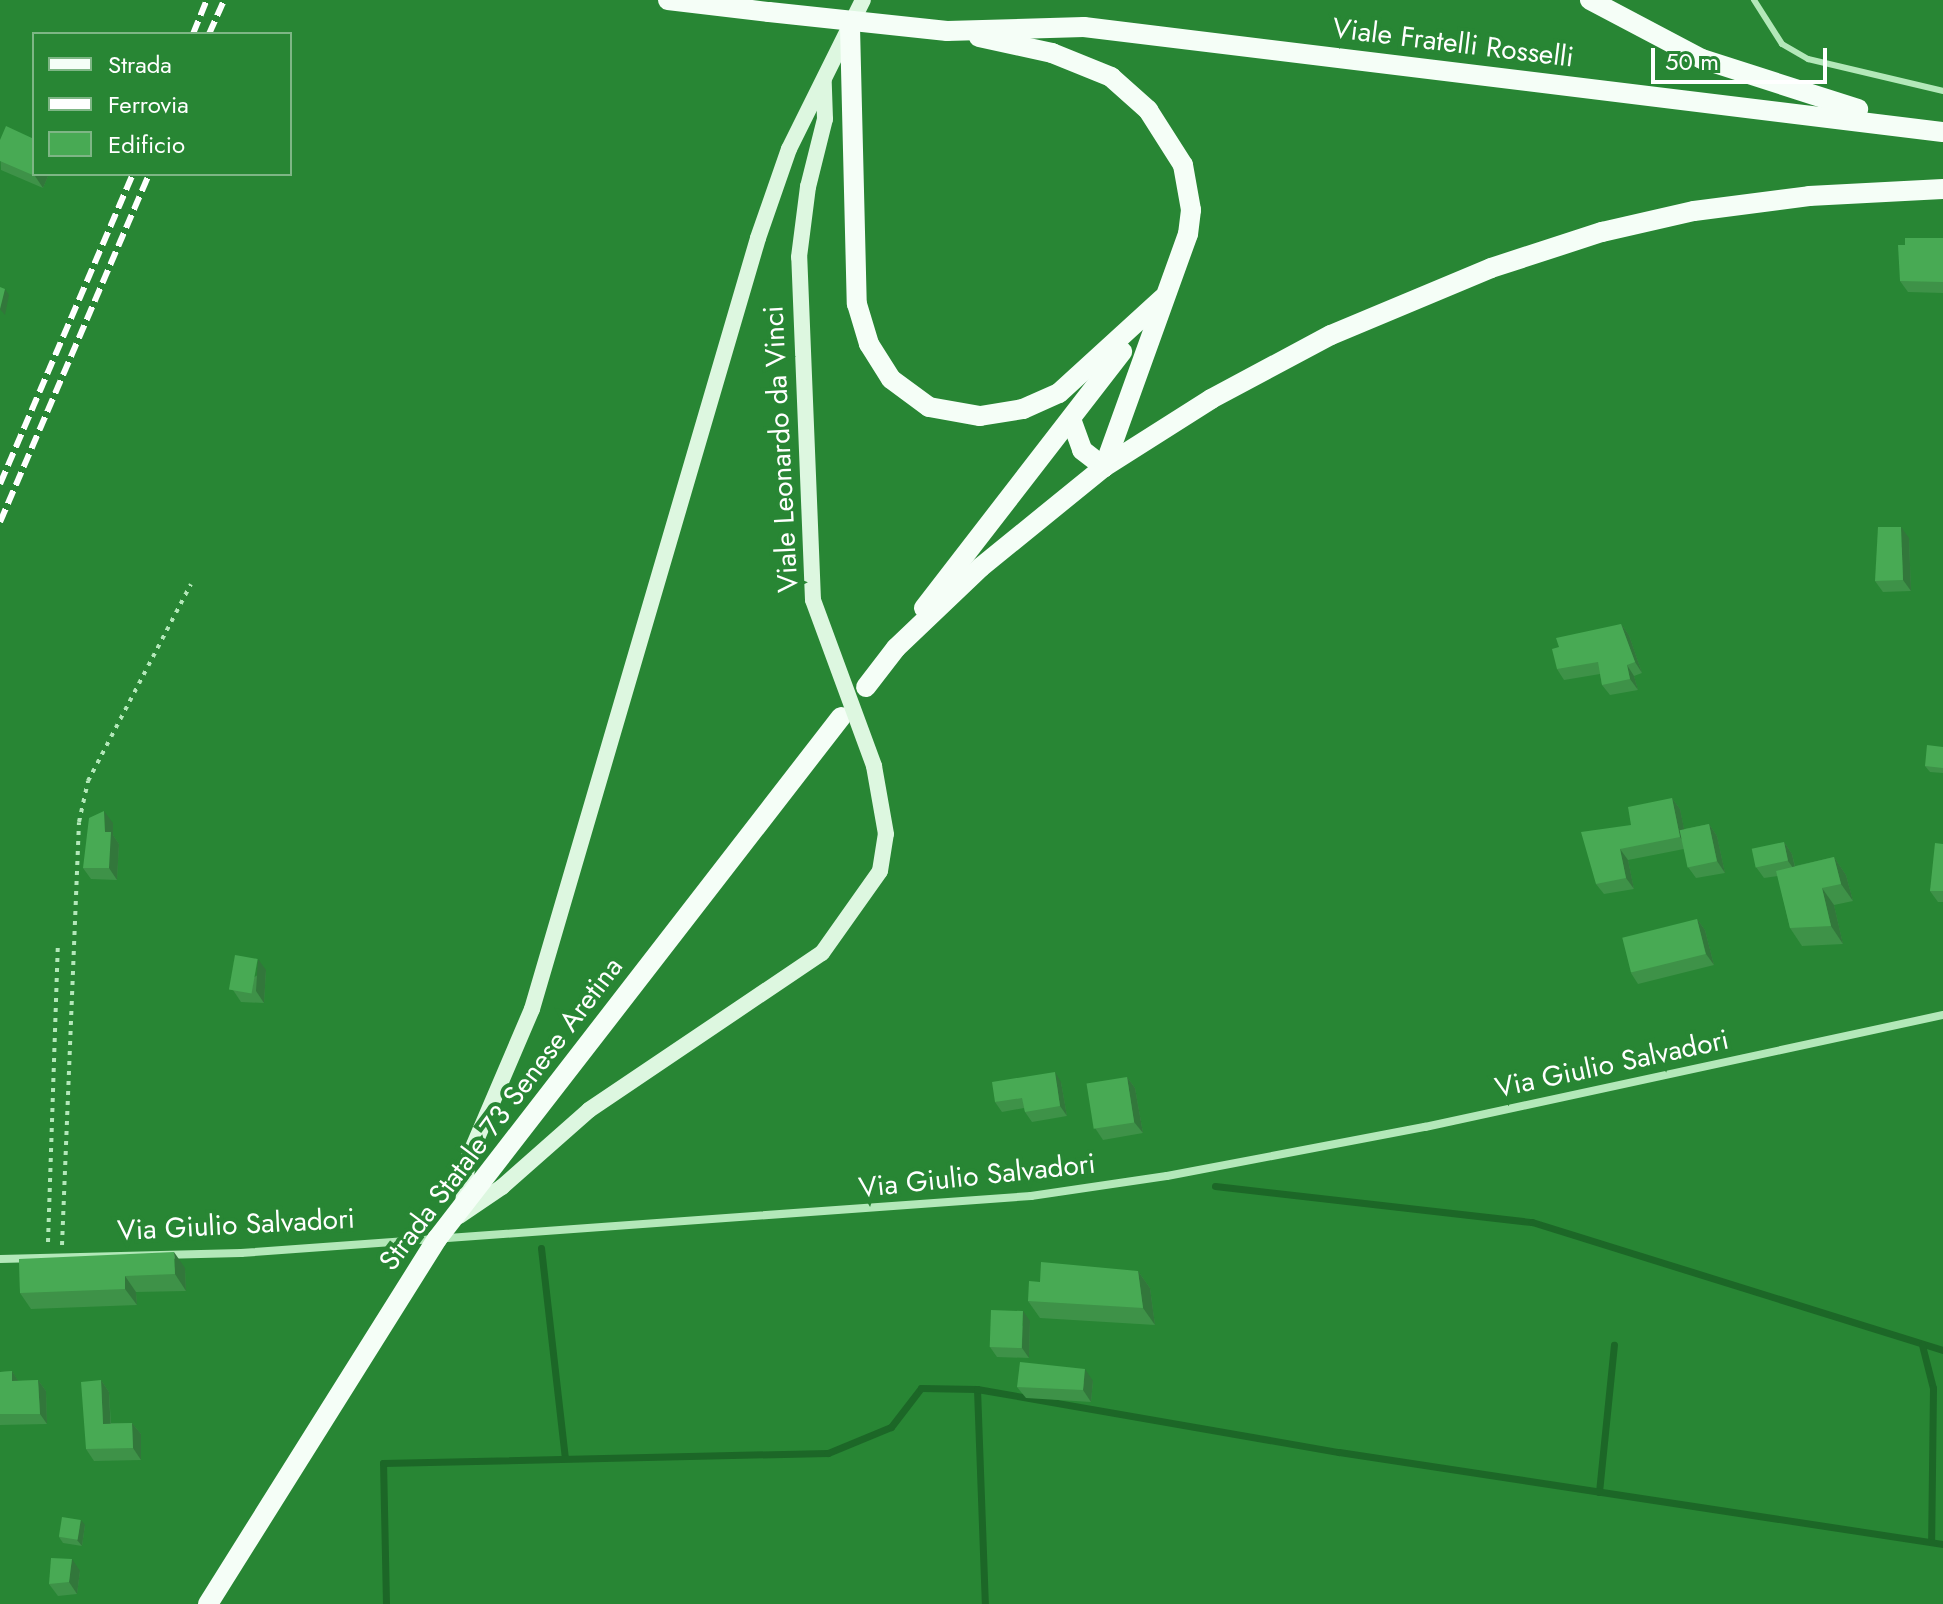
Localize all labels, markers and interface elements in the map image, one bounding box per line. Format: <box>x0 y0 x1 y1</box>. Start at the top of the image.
street label: Viale Fratelli Rosselli <box>1330 12 1576 74</box>
legend <box>32 32 292 176</box>
scale bar <box>1655 32 1831 82</box>
text: 50 m <box>1665 44 1719 79</box>
text: Strada <box>108 47 172 82</box>
text: Ferrovia <box>108 87 189 122</box>
text: Edificio <box>108 127 185 162</box>
street label: Viale Leonardo da Vinci <box>757 305 805 593</box>
street label: Strada Statale 73 Senese Aretina <box>372 951 630 1277</box>
street label: Via Giulio Salvadori <box>1492 1023 1732 1105</box>
street label: Via Giulio Salvadori <box>857 1147 1097 1205</box>
street label: Via Giulio Salvadori <box>116 1202 356 1248</box>

